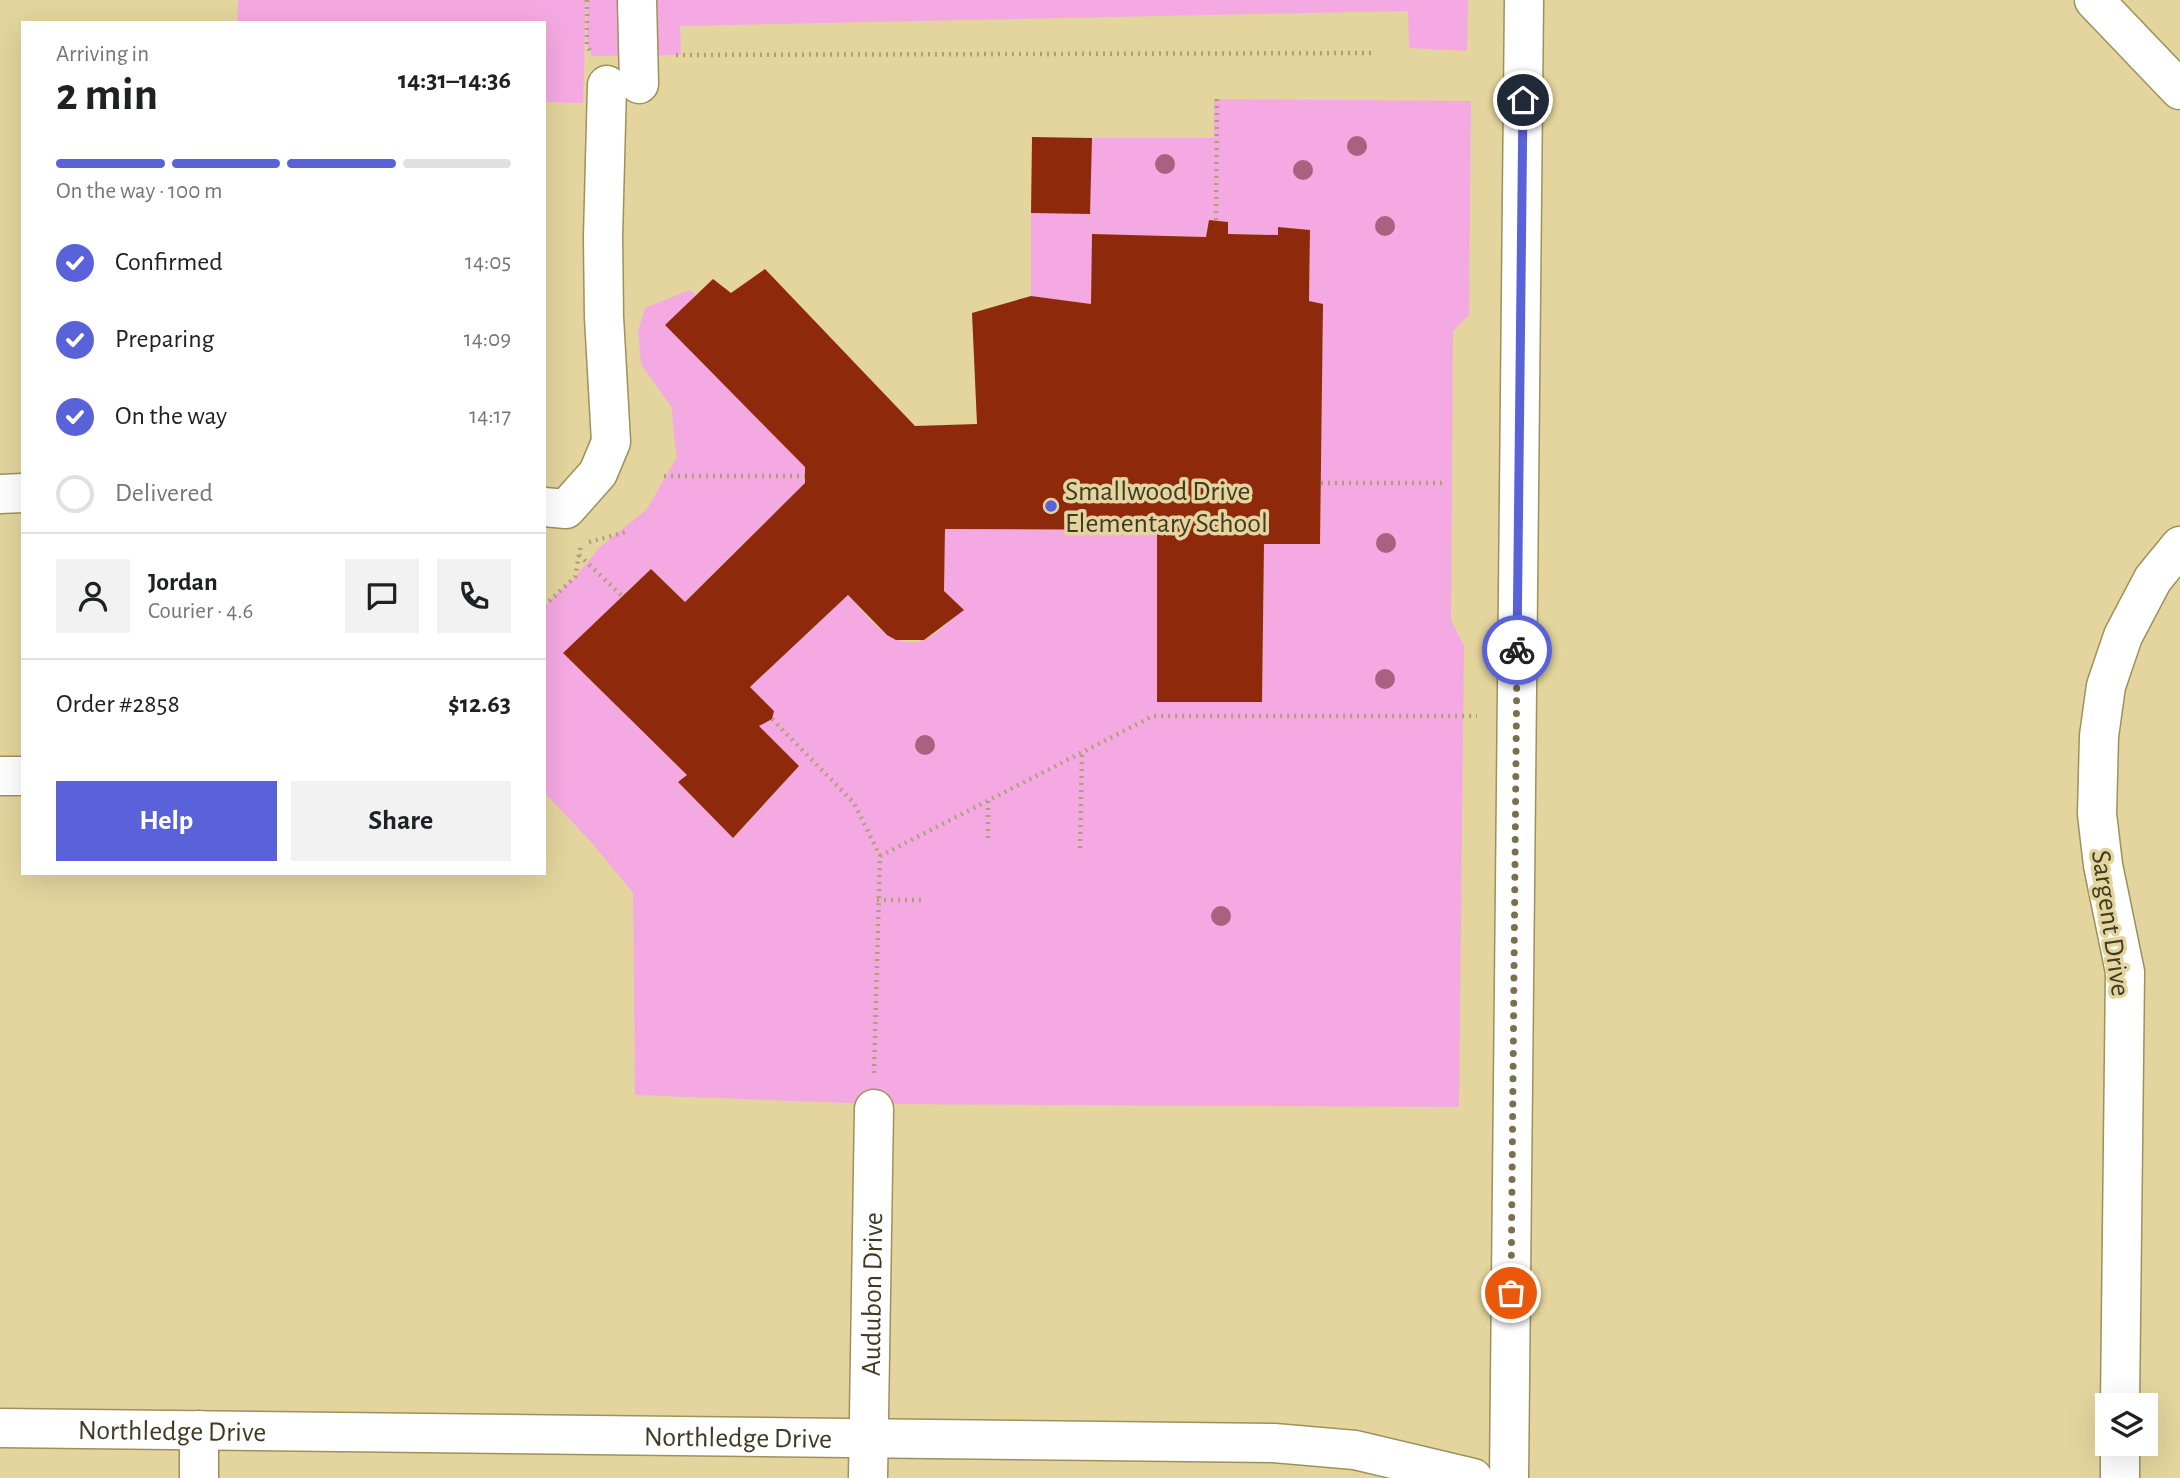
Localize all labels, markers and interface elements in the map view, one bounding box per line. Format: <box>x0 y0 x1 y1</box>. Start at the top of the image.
text: Arriving in <box>56 43 149 66</box>
text: 14:31–14:36 <box>398 67 511 93</box>
pin <box>1493 70 1553 130</box>
text: 2 min <box>56 72 158 118</box>
icon: home <box>1504 81 1542 119</box>
text: On the way · 100 m <box>56 180 223 203</box>
icon: check <box>56 244 94 282</box>
text: Confirmed <box>115 249 223 275</box>
text: 14:05 <box>465 251 511 274</box>
icon: check <box>56 321 94 359</box>
text: Preparing <box>115 326 214 352</box>
text: 14:09 <box>464 328 511 351</box>
icon: check <box>56 398 94 436</box>
text: On the way <box>115 403 227 429</box>
text: 14:17 <box>469 405 511 428</box>
place label: Smallwood Drive Elementary School <box>1065 478 1268 538</box>
text: Delivered <box>115 480 213 506</box>
marker: Smallwood Drive Elementary School <box>1043 498 1059 514</box>
button: person <box>56 559 130 633</box>
button: chat <box>345 559 419 633</box>
button: phone <box>437 559 511 633</box>
text: Jordan <box>148 569 218 595</box>
text: Courier · 4.6 <box>148 600 253 623</box>
courier <box>1482 615 1552 685</box>
icon: bike <box>1498 631 1536 669</box>
text: Order #2858 <box>56 691 180 717</box>
text: $12.63 <box>448 691 511 717</box>
button: Help <box>56 781 277 861</box>
button: Share <box>291 781 511 861</box>
street label: Sargent Drive <box>2086 848 2134 998</box>
street label: Audubon Drive <box>858 1212 888 1376</box>
pin <box>1481 1263 1541 1323</box>
icon: bag <box>1492 1274 1530 1312</box>
map controls <box>2095 1393 2158 1456</box>
button: layers <box>2095 1393 2158 1456</box>
street label: Northledge Drive <box>78 1417 266 1447</box>
street label: Northledge Drive <box>644 1424 832 1454</box>

